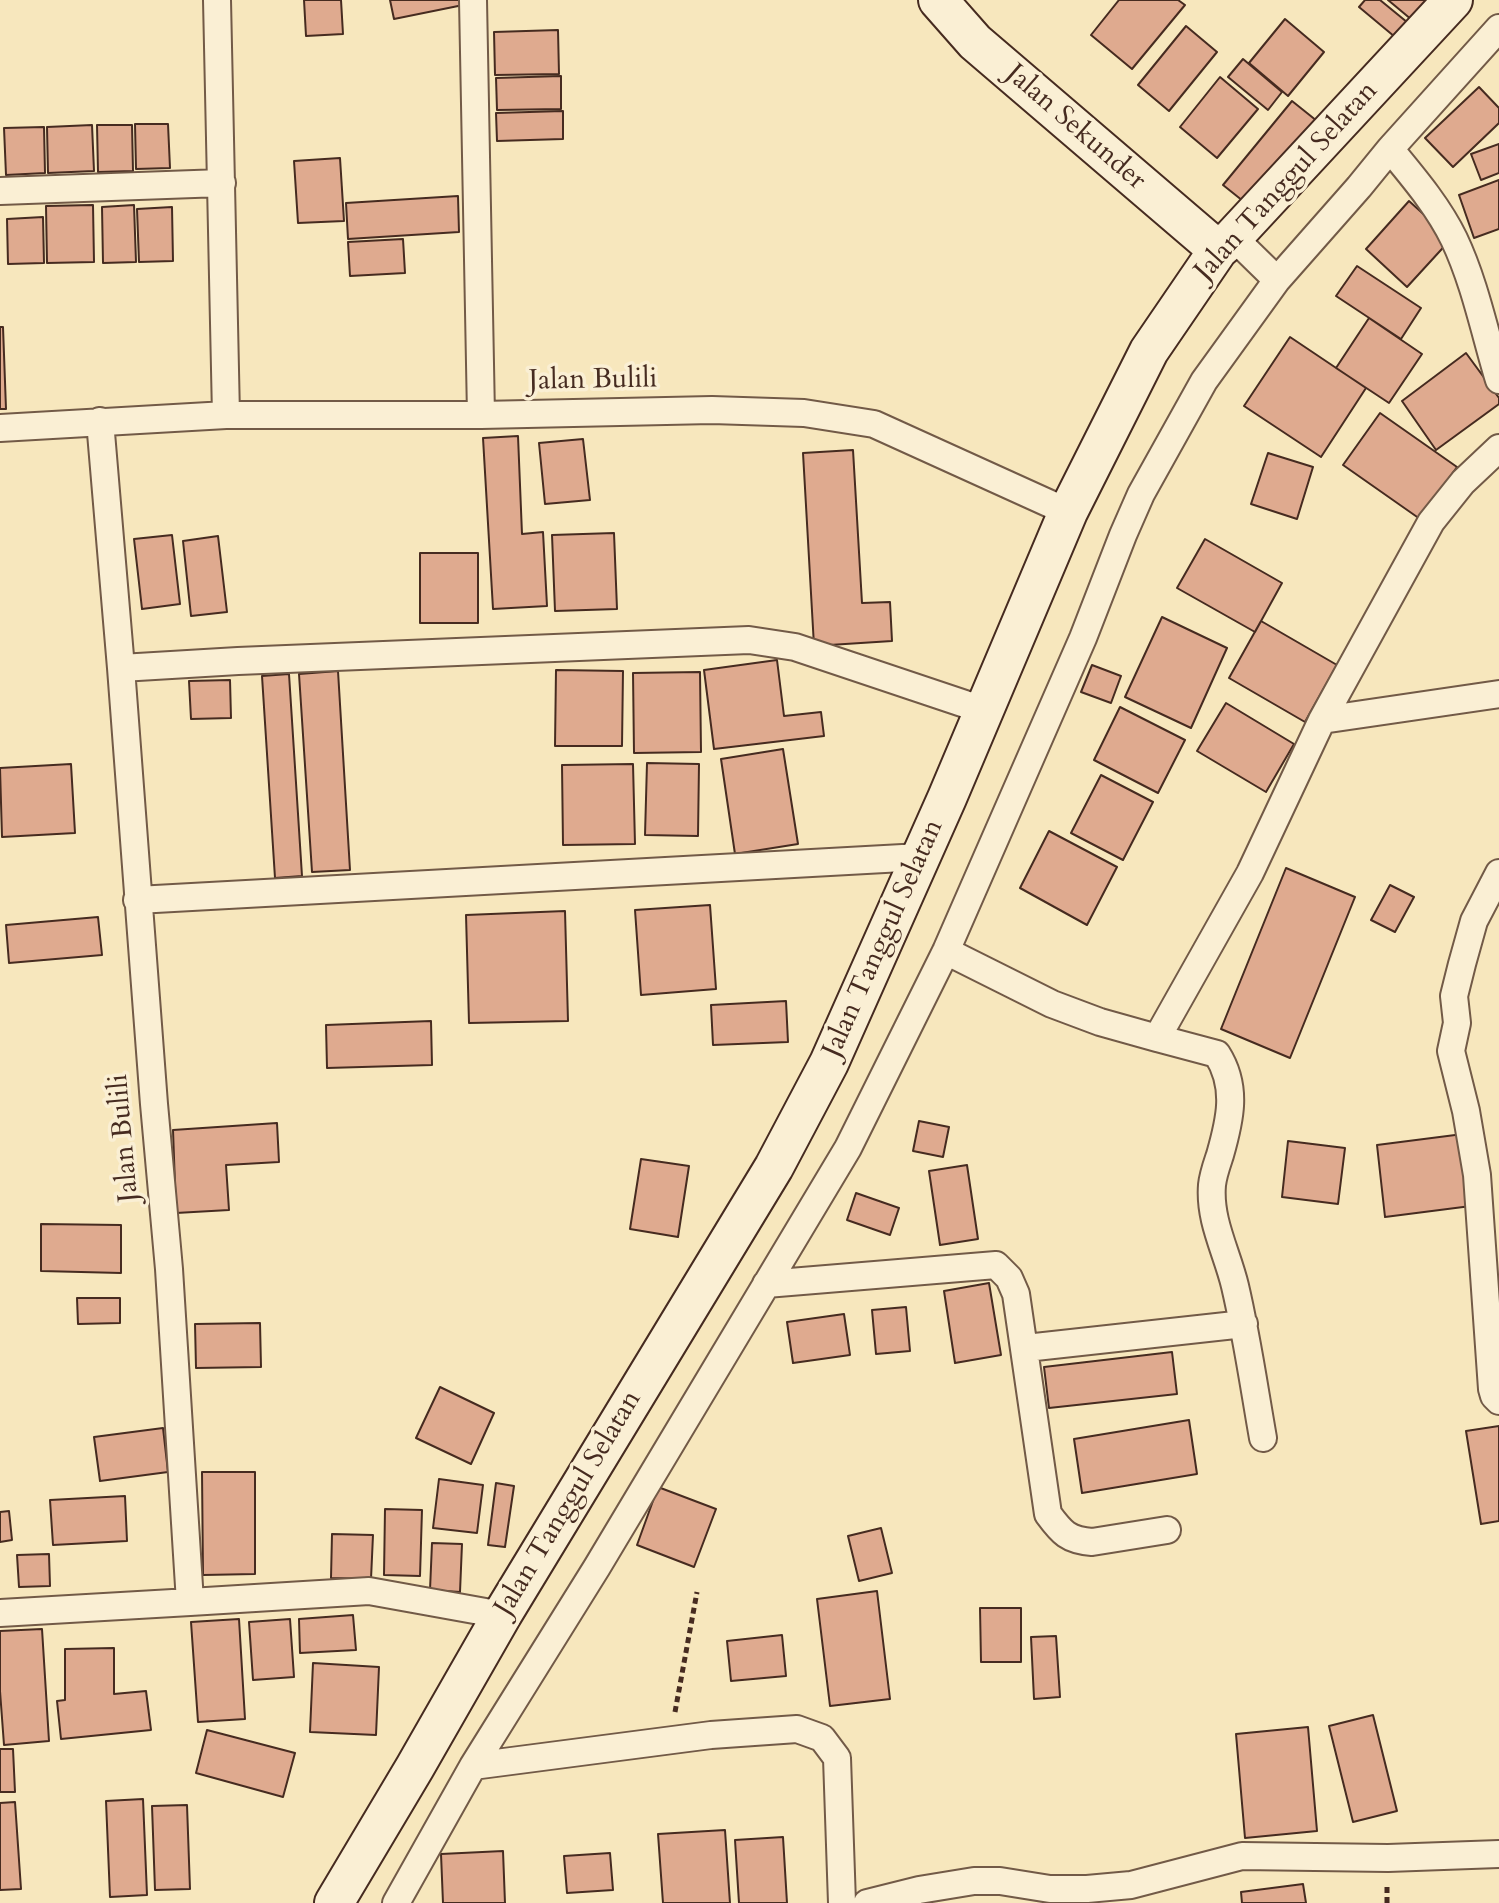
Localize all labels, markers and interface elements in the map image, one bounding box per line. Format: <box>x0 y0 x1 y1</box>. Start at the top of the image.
street label: Jalan Sekunder <box>998 58 1152 198</box>
street label: Jalan Tanggul Selatan <box>1189 75 1385 289</box>
street label: Jalan Bulili <box>528 363 658 399</box>
street label: Jalan Tanggul Selatan <box>816 815 952 1063</box>
street label: Jalan Bulili <box>103 1072 147 1204</box>
street label: Jalan Tanggul Selatan <box>488 1385 650 1623</box>

